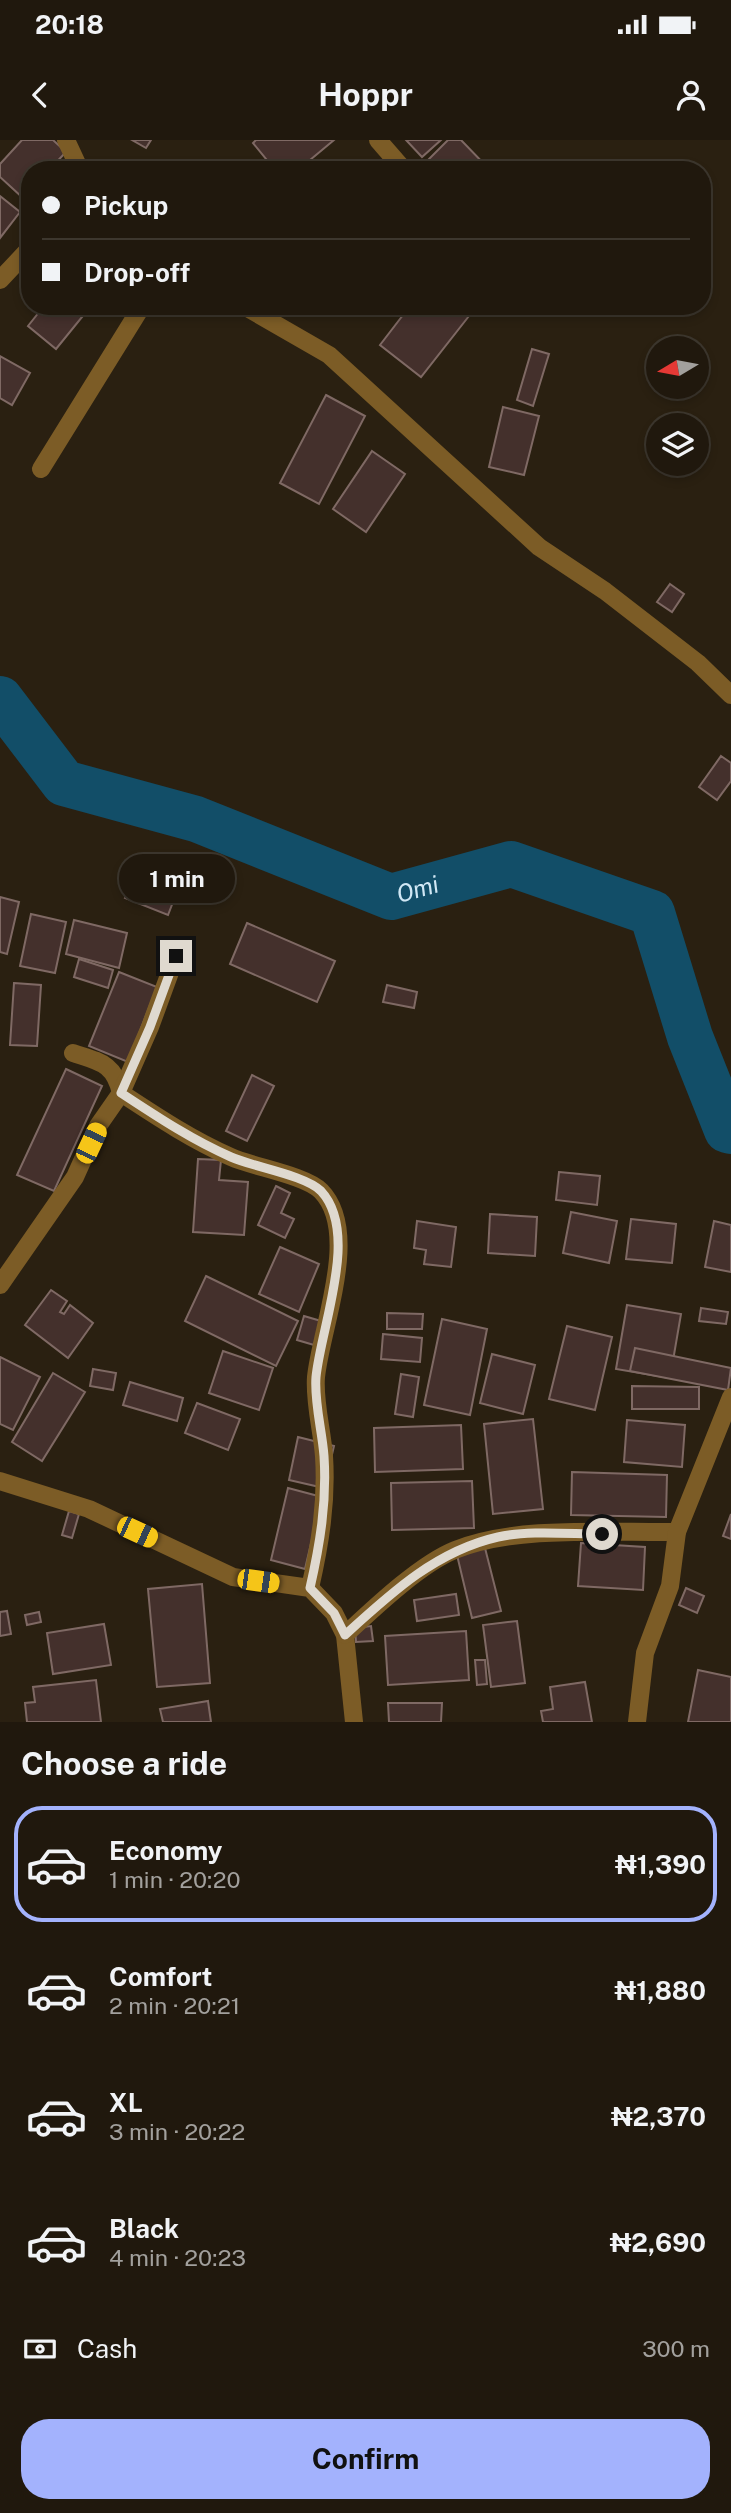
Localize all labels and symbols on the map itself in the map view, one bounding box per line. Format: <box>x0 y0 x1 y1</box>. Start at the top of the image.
north arrow <box>646 336 709 399</box>
callout: 1 min <box>118 854 234 904</box>
water label: Omi <box>393 870 442 908</box>
route end <box>160 940 192 972</box>
car <box>73 1120 110 1166</box>
car <box>114 1514 161 1550</box>
route start <box>586 1518 618 1550</box>
car <box>236 1568 281 1594</box>

